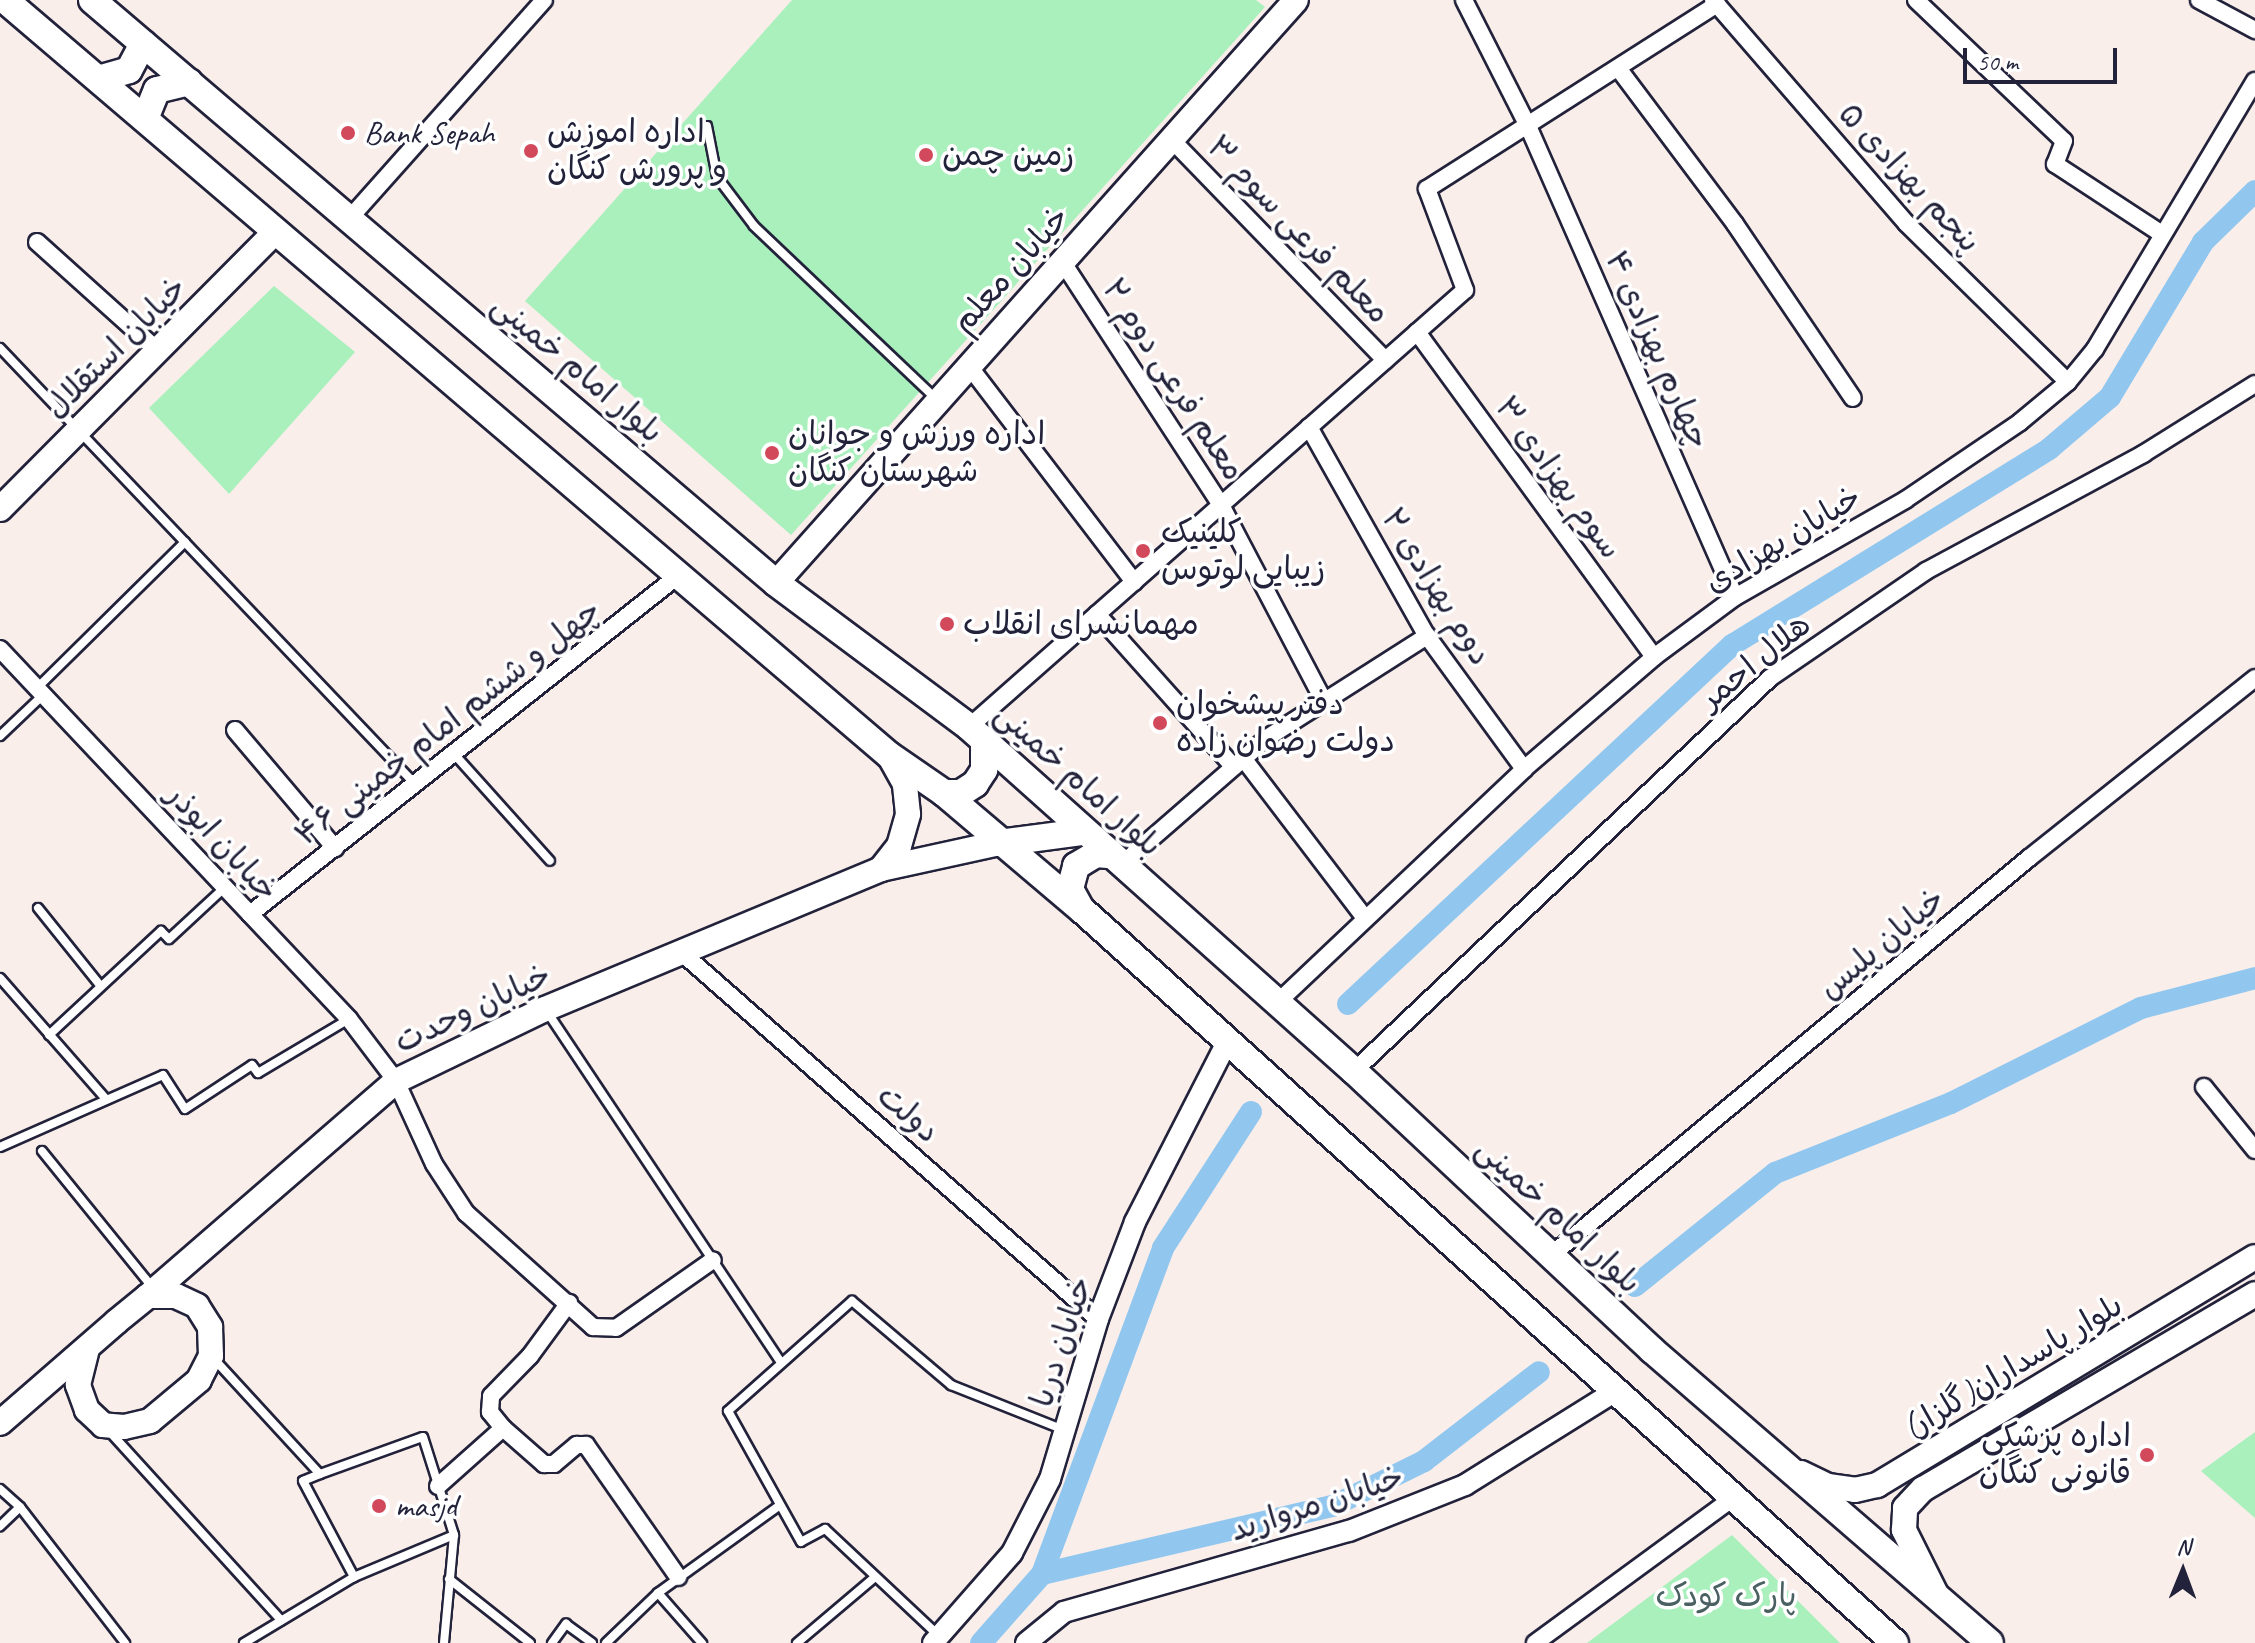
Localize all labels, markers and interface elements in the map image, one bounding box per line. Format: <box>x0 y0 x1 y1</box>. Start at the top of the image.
scale bar <box>1967 32 2121 82</box>
text: 50 m <box>1977 47 2018 77</box>
street label: پنجم بهزادی ۵ <box>1830 95 1988 261</box>
place label: Bank Sepah <box>364 114 493 152</box>
place label: اداره اموزش و پرورش کنگان <box>547 114 727 189</box>
marker: Bank Sepah <box>339 124 357 142</box>
street label: معلم فرعی سوم ۳ <box>1199 128 1397 332</box>
place label: زمین چمن <box>942 136 1075 174</box>
marker: اداره اموزش و پرورش کنگان <box>522 142 540 160</box>
marker: زمین چمن <box>917 146 935 164</box>
street label: خیابان معلم <box>944 199 1078 341</box>
street label: چهارم بهزادی ۴ <box>1596 245 1718 455</box>
street label: خیابان استقلال <box>37 269 195 427</box>
street label: معلم فرعی دوم ۲ <box>1093 272 1253 488</box>
street label: بلوار امام خمینی <box>484 286 670 452</box>
street label: سوم بهزادی ۳ <box>1486 389 1630 567</box>
place label: اداره ورزش و جوانان شهرستان کنگان <box>788 416 1045 491</box>
marker: اداره ورزش و جوانان شهرستان کنگان <box>763 444 781 462</box>
street label: خیابان بهزادی <box>1698 478 1868 602</box>
street label: دوم بهزادی ۲ <box>1373 501 1499 673</box>
place label: کلینیک زیبایی لوتوس <box>1161 514 1325 589</box>
marker: کلینیک زیبایی لوتوس <box>1132 540 1154 562</box>
street label: چهل و ششم امام خمینی ۴۶ <box>287 592 609 854</box>
place label: مهمانسرای انقلاب <box>963 605 1199 643</box>
street label: هلال احمر <box>1692 605 1818 719</box>
marker: مهمانسرای انقلاب <box>938 615 956 633</box>
place label: دفتر پیشخوان دولت رضوان زاده <box>1176 686 1395 761</box>
street label: بلوار امام خمینی <box>987 695 1169 865</box>
marker: دفتر پیشخوان دولت رضوان زاده <box>1151 714 1169 732</box>
street label: خیابان ابوذر <box>158 776 286 910</box>
street label: خیابان پلیس <box>1811 880 1953 1008</box>
street label: خیابان وحدت <box>389 956 557 1062</box>
street label: دولت <box>869 1077 947 1151</box>
street label: بلوار امام خمینی <box>1468 1130 1648 1302</box>
street label: خیابان دریا <box>1023 1272 1101 1412</box>
street label: بلوار پاسداران(گلزار) <box>1896 1286 2130 1448</box>
place label: اداره پزشکی قانونی کنگان <box>1979 1418 2131 1493</box>
marker: اداره پزشکی قانونی کنگان <box>2138 1446 2156 1464</box>
street label: خیابان مروارید <box>1226 1458 1408 1550</box>
place label: masjd <box>395 1487 457 1525</box>
marker: masjd <box>370 1497 388 1515</box>
north arrow <box>2143 1531 2223 1611</box>
text: N <box>2176 1533 2190 1561</box>
park label: پارک کودک <box>1655 1577 1797 1615</box>

